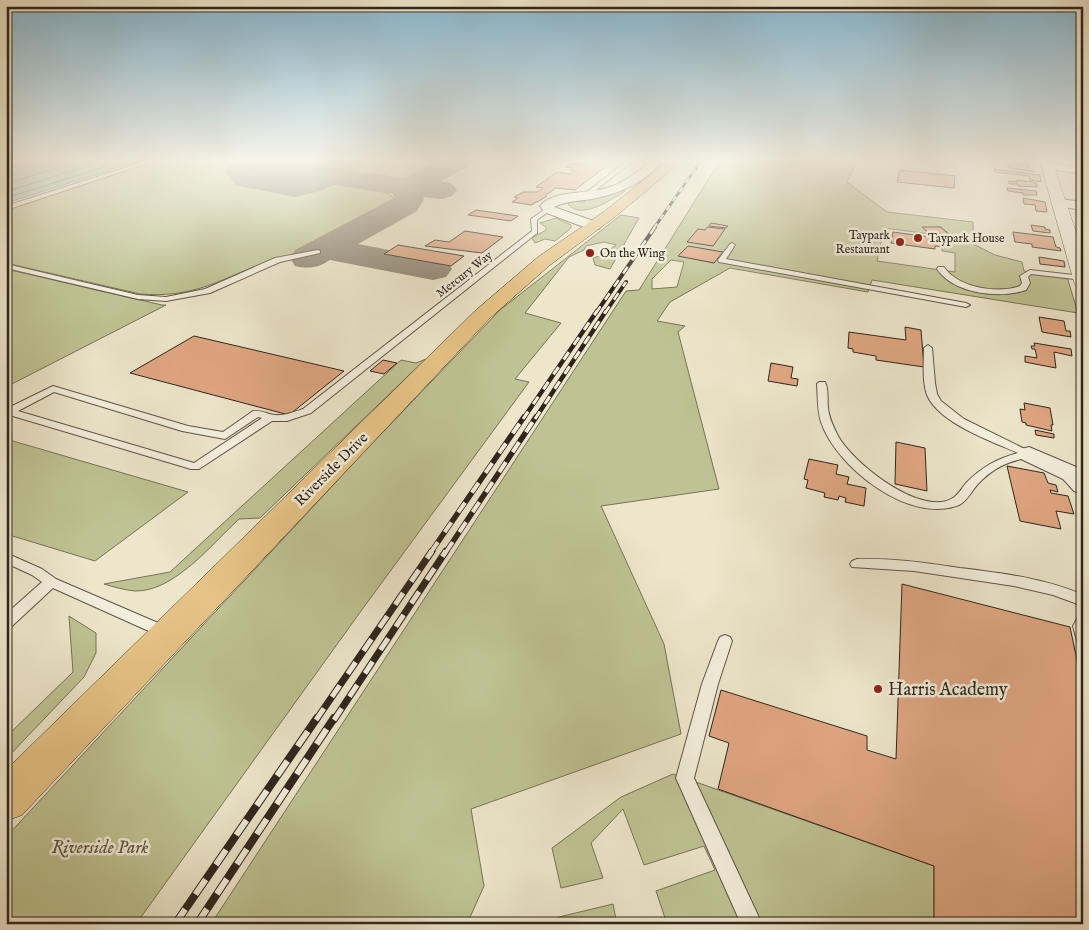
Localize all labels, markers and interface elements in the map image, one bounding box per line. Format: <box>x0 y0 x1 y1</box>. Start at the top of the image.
place label: Taypark Restaurant <box>836 228 891 257</box>
place label: Taypark House <box>928 231 1005 247</box>
marker: Taypark House <box>912 232 924 244</box>
marker: Taypark Restaurant <box>894 236 906 248</box>
place label: On the Wing <box>600 246 666 261</box>
marker: On the Wing <box>584 247 596 259</box>
street label: Mercury Way <box>433 248 495 301</box>
street label: Riverside Drive <box>290 428 372 510</box>
place label: Harris Academy <box>888 679 1008 702</box>
marker: Harris Academy <box>872 683 884 695</box>
park label: Riverside Park <box>52 837 148 860</box>

